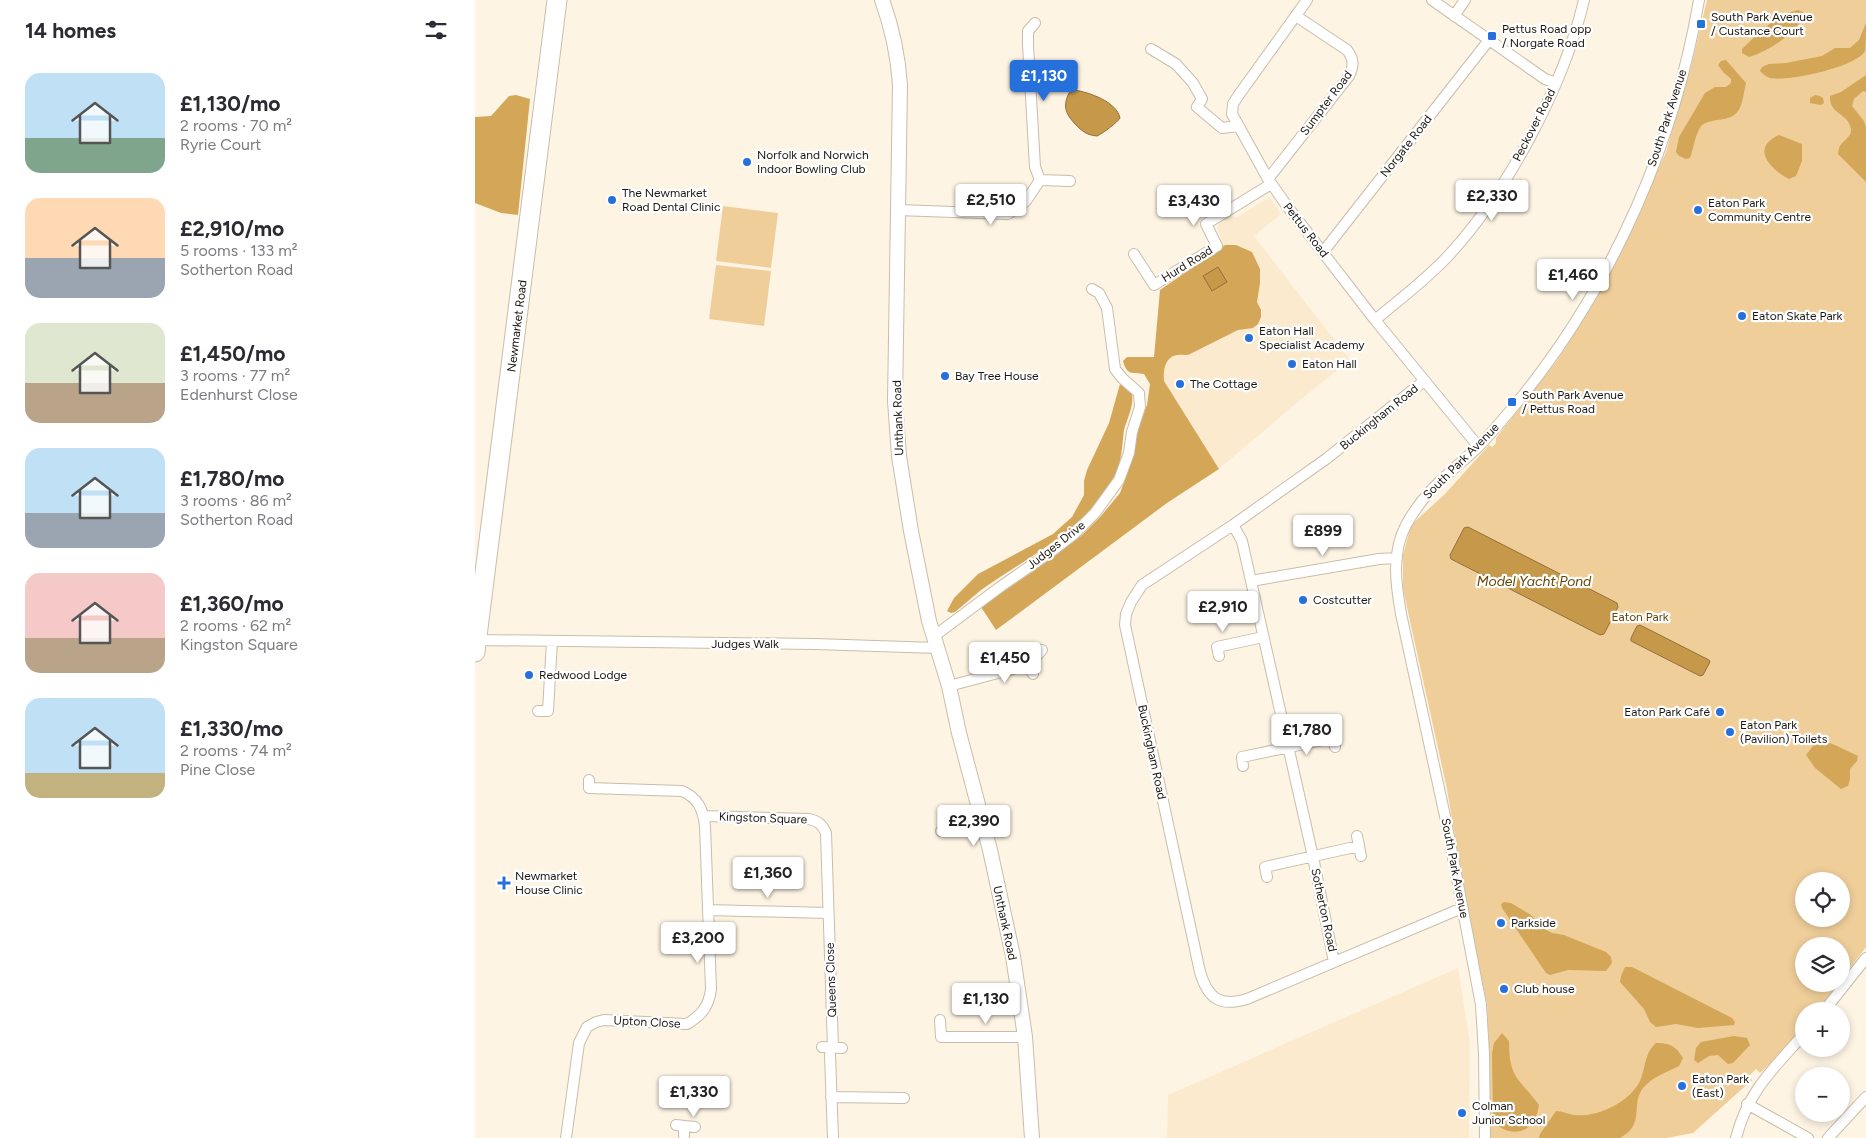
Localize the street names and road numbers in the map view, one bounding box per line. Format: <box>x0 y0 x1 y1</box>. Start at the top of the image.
street label: South Park Avenue <box>1645 67 1689 168</box>
street label: Sumpter Road <box>1297 68 1355 138</box>
street label: Peckover Road <box>1510 86 1558 164</box>
street label: Norgate Road <box>1377 112 1435 180</box>
street label: Pettus Road <box>1280 200 1332 260</box>
street label: Hurd Road <box>1159 243 1215 285</box>
street label: Newmarket Road <box>504 279 530 373</box>
street label: Unthank Road <box>890 380 906 456</box>
street label: Buckingham Road <box>1337 381 1421 453</box>
street label: South Park Avenue <box>1420 420 1502 502</box>
street label: Judges Drive <box>1024 518 1088 572</box>
street label: Judges Walk <box>711 637 779 651</box>
street label: Buckingham Road <box>1135 703 1169 801</box>
street label: Kingston Square <box>719 809 808 827</box>
street label: South Park Avenue <box>1438 817 1472 920</box>
street label: Sotherton Road <box>1308 867 1340 953</box>
street label: Unthank Road <box>990 885 1020 961</box>
street label: Queens Close <box>823 942 839 1018</box>
street label: Upton Close <box>613 1013 681 1031</box>

